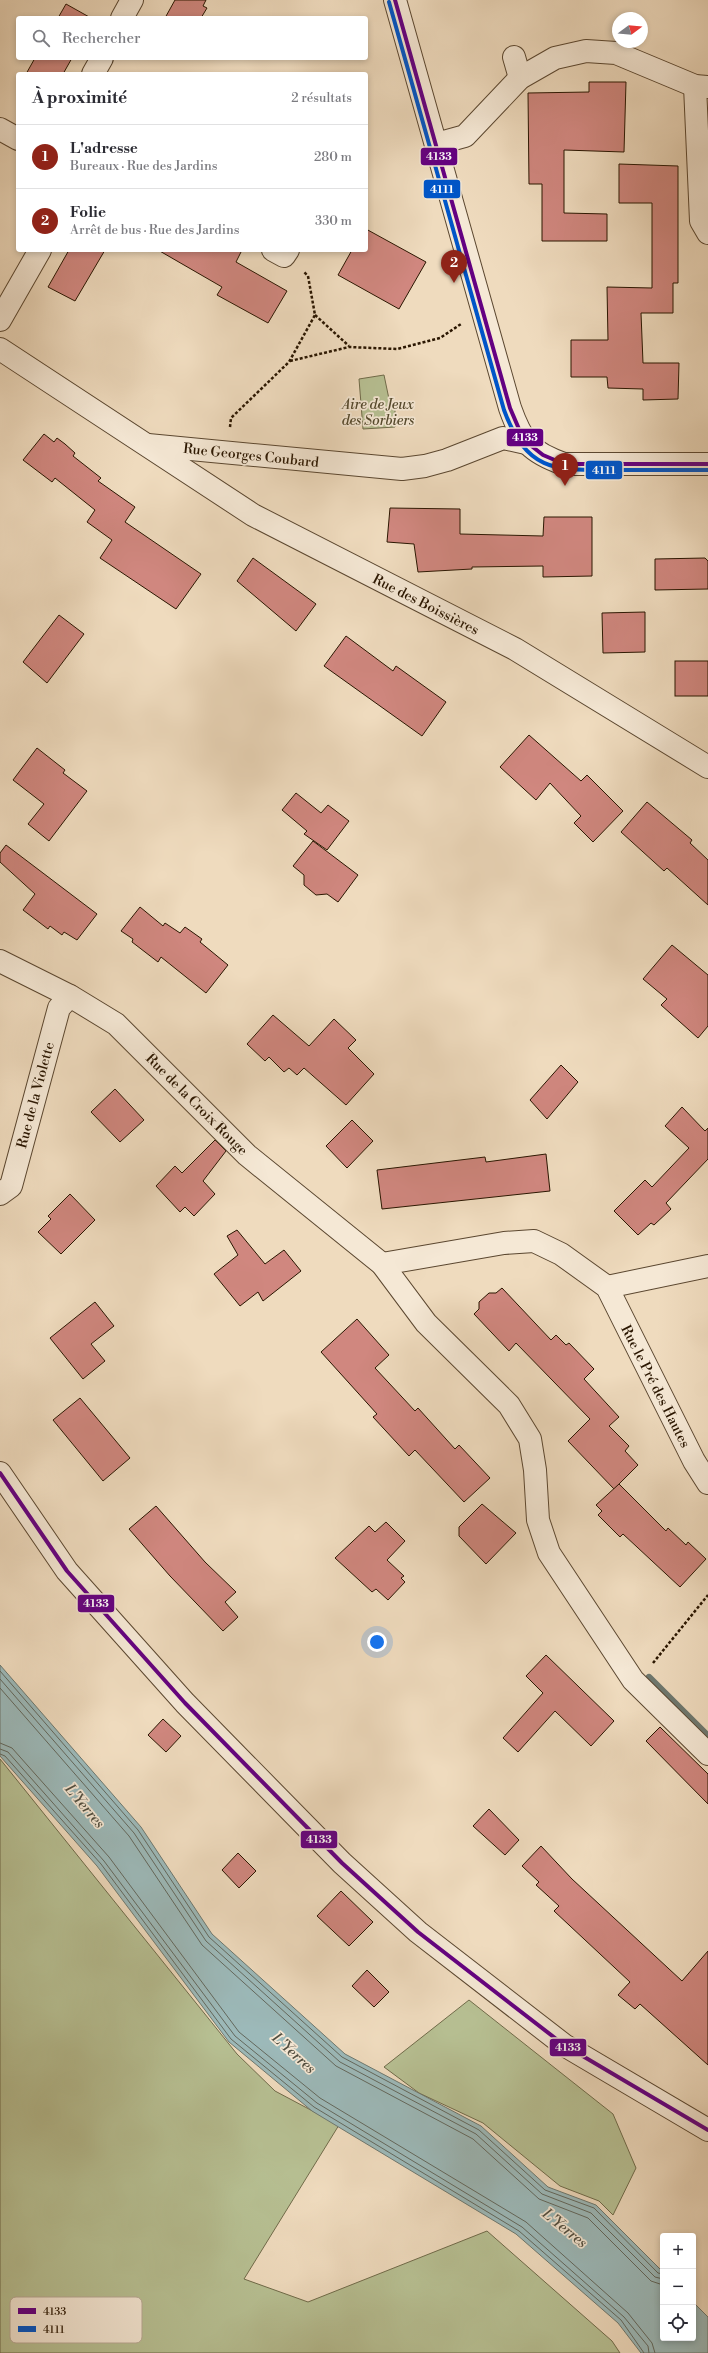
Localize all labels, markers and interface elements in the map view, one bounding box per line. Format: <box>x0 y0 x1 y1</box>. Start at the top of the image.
north arrow <box>612 12 648 48</box>
search box <box>16 16 368 60</box>
icon: search <box>30 27 52 49</box>
text: Rechercher <box>62 29 141 48</box>
text: À proximité <box>32 87 127 109</box>
text: 2 résultats <box>291 90 352 106</box>
text: L'adresse <box>70 139 138 158</box>
line badge: 4133 <box>420 147 458 166</box>
text: 1 <box>42 149 48 165</box>
text: 280 m <box>314 149 352 165</box>
text: 4133 <box>426 150 452 164</box>
text: Bureaux · Rue des Jardins <box>70 158 217 174</box>
line badge: 4111 <box>423 179 461 199</box>
text: 4111 <box>430 183 455 197</box>
text: Folie <box>70 203 106 222</box>
text: 2 <box>41 213 49 229</box>
text: 330 m <box>315 213 352 229</box>
text: Arrêt de bus · Rue des Jardins <box>70 222 239 238</box>
pin: 2 <box>441 250 467 283</box>
park label: Aire de Jeux des Sorbiers <box>340 396 414 430</box>
line badge: 4133 <box>506 428 544 447</box>
text: 4133 <box>512 431 538 445</box>
street label: Rue Georges Coubard <box>182 440 320 472</box>
pin: 1 <box>552 453 578 486</box>
line badge: 4111 <box>585 460 623 480</box>
text: 4111 <box>592 464 617 478</box>
street label: Rue des Boissières <box>369 570 482 639</box>
street label: Rue de la Violette <box>13 1040 59 1150</box>
street label: Rue de la Croix Rouge <box>141 1050 251 1160</box>
street label: Rue le Pré des Hautes <box>616 1322 694 1451</box>
line badge: 4133 <box>77 1594 115 1613</box>
text: 4133 <box>83 1597 109 1611</box>
your location <box>367 1632 387 1652</box>
water label: L'Yerres <box>60 1779 109 1833</box>
line badge: 4133 <box>300 1830 338 1849</box>
text: 4133 <box>306 1833 332 1847</box>
water label: L'Yerres <box>267 2028 320 2078</box>
line badge: 4133 <box>549 2038 587 2057</box>
text: 4133 <box>555 2041 581 2055</box>
water label: L'Yerres <box>538 2204 591 2252</box>
map controls <box>660 2233 696 2341</box>
button: + <box>660 2233 696 2269</box>
button: − <box>660 2269 696 2305</box>
legend <box>10 2297 142 2343</box>
text: 4133 <box>43 2305 66 2319</box>
button: locate <box>660 2305 696 2341</box>
text: 4111 <box>43 2323 65 2337</box>

